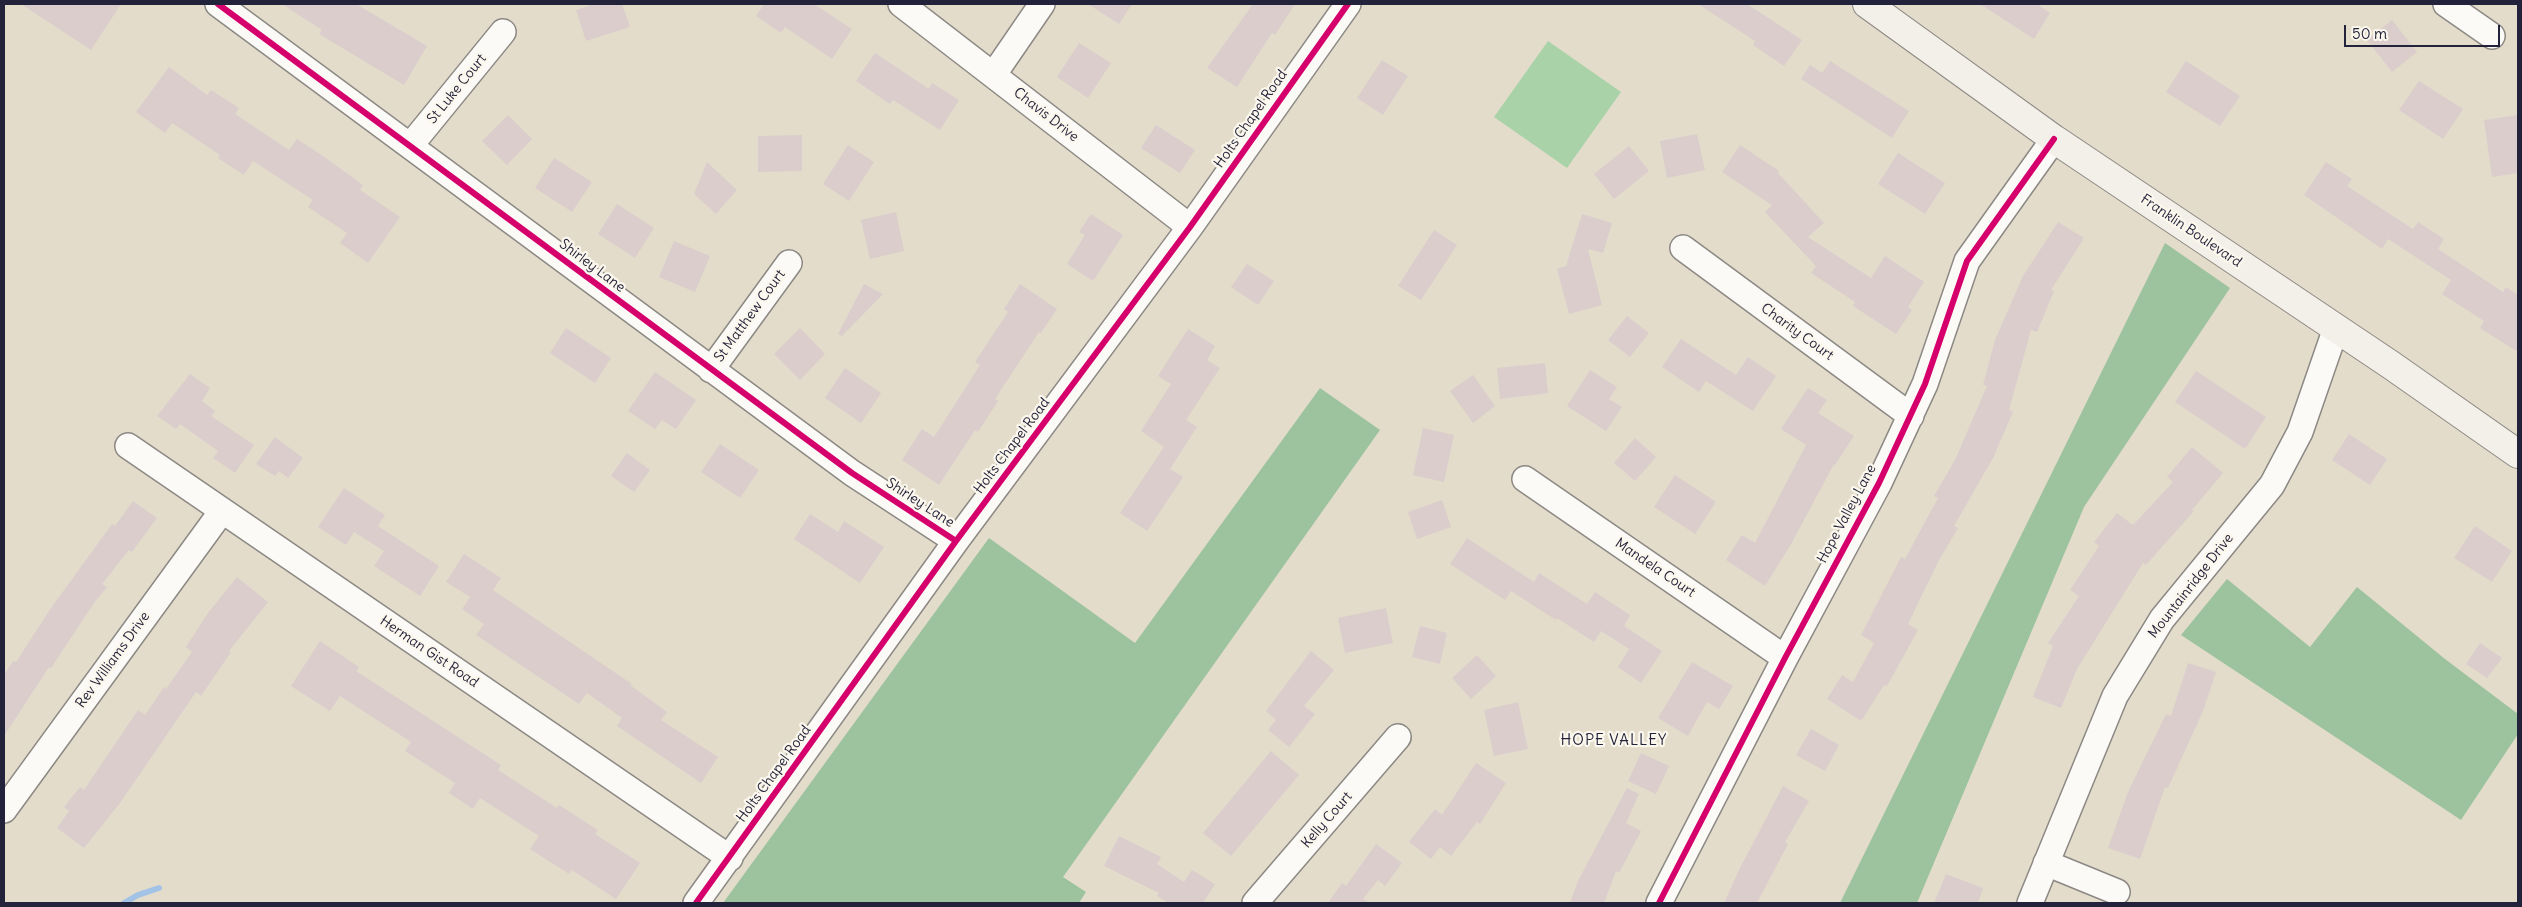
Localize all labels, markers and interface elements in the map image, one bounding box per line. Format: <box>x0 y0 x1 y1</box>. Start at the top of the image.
scale bar <box>2347 15 2503 47</box>
text: 50 m <box>2352 24 2387 43</box>
street label: St Luke Court <box>424 51 490 127</box>
street label: Holts Chapel Road <box>1211 67 1291 171</box>
street label: Chavis Drive <box>1010 84 1082 146</box>
street label: Franklin Boulevard <box>2137 191 2245 271</box>
street label: Shirley Lane <box>556 236 628 296</box>
street label: St Matthew Court <box>711 267 789 365</box>
street label: Charity Court <box>1757 300 1837 364</box>
street label: Holts Chapel Road <box>971 395 1053 497</box>
street label: Hope Valley Lane <box>1814 462 1880 566</box>
street label: Shirley Lane <box>883 475 957 531</box>
street label: Mountainridge Drive <box>2145 530 2237 642</box>
street label: Mandela Court <box>1612 535 1698 601</box>
street label: Rev Williams Drive <box>73 609 153 711</box>
street label: Herman Gist Road <box>376 613 482 691</box>
street label: Holts Chapel Road <box>733 722 815 826</box>
district label: HOPE VALLEY <box>1559 732 1669 750</box>
street label: Kelly Court <box>1298 788 1356 852</box>

